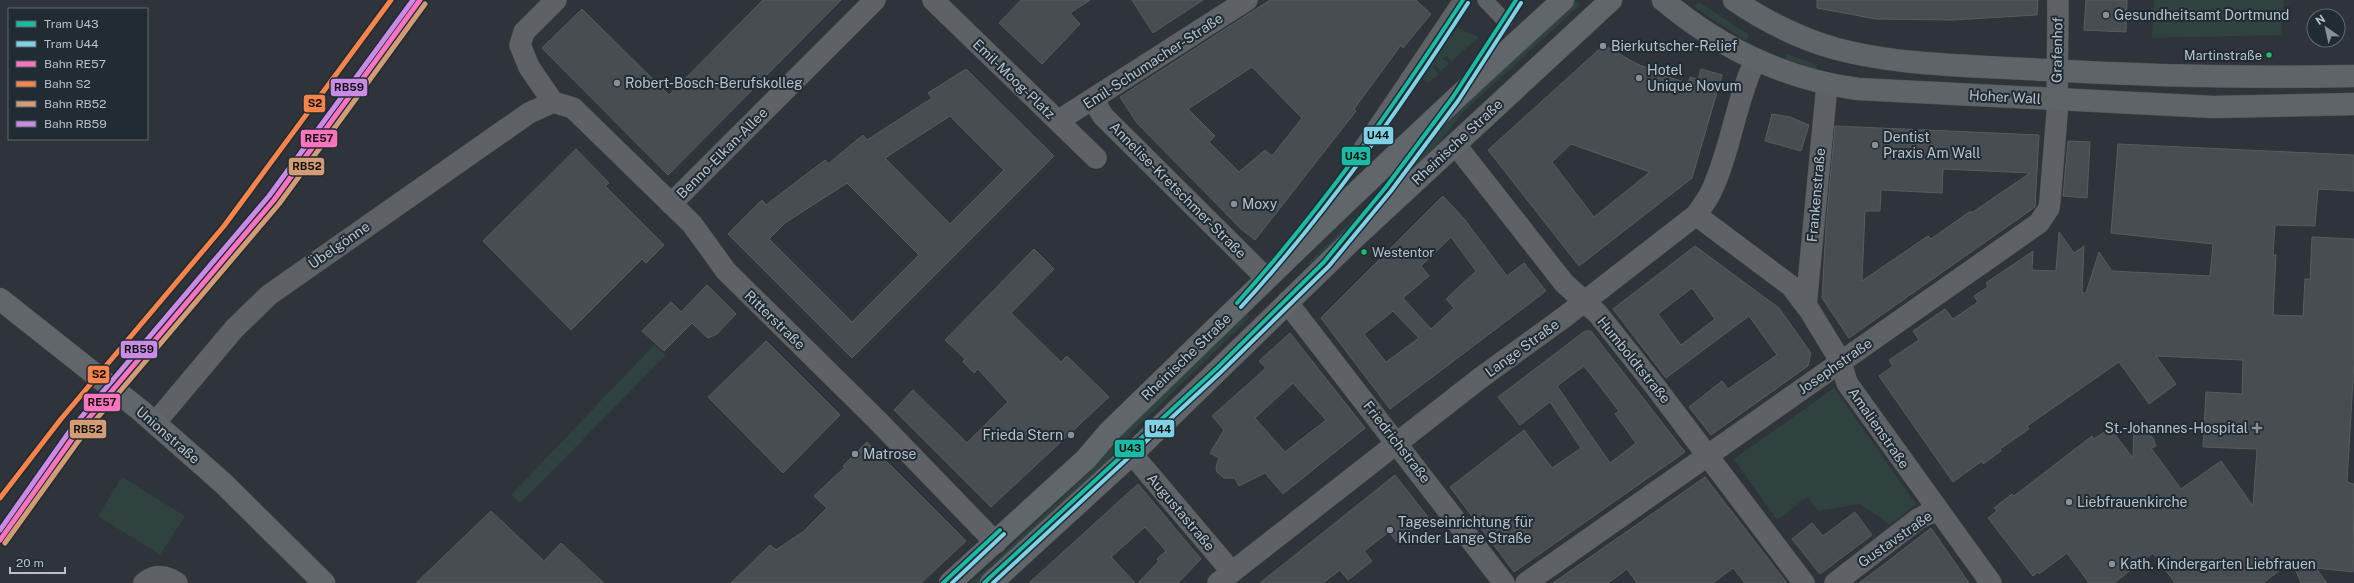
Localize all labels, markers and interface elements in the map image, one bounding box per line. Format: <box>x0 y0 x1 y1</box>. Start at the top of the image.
place label: Gesundheitsamt Dortmund <box>2114 7 2289 23</box>
legend <box>8 8 148 140</box>
north arrow <box>2306 8 2346 48</box>
street label: Emil-Schumacher-Straße <box>1080 10 1226 112</box>
marker: Gesundheitsamt Dortmund <box>2101 10 2111 20</box>
text: N <box>2313 12 2327 27</box>
text: Tram U43 <box>44 17 99 31</box>
street label: Grafenhof <box>2048 17 2066 83</box>
street label: Emil-Moog-Platz <box>970 36 1058 122</box>
text: Tram U44 <box>44 37 99 51</box>
place label: Bierkutscher-Relief <box>1611 38 1738 54</box>
marker: Bierkutscher-Relief <box>1598 41 1608 51</box>
place label: Martinstraße <box>2184 48 2262 63</box>
marker: Martinstraße <box>2264 50 2274 60</box>
text: Bahn RE57 <box>44 57 106 71</box>
place label: Hotel Unique Novum <box>1647 62 1742 94</box>
marker: Hotel Unique Novum <box>1634 73 1644 83</box>
place label: Robert-Bosch-Berufskolleg <box>625 75 803 91</box>
text: Bahn S2 <box>44 77 91 91</box>
line badge: RB59 <box>330 78 368 97</box>
marker: Robert-Bosch-Berufskolleg <box>612 78 622 88</box>
text: RB59 <box>334 81 364 93</box>
street label: Hoher Wall <box>1969 87 2041 107</box>
line badge: S2 <box>303 94 326 113</box>
street label: Rheinische Straße <box>1408 96 1506 188</box>
text: Bahn RB52 <box>44 97 106 111</box>
text: S2 <box>308 97 322 109</box>
street label: Benno-Elkan-Allee <box>673 104 771 202</box>
text: Bahn RB59 <box>44 117 107 131</box>
street label: Annelise-Kretschmer-Straße <box>1107 119 1250 262</box>
line badge: U44 <box>1363 126 1394 145</box>
line badge: RE57 <box>300 129 338 148</box>
text: U44 <box>1367 129 1389 141</box>
place label: Dentist Praxis Am Wall <box>1883 129 1980 161</box>
text: RE57 <box>305 132 334 144</box>
marker: Dentist Praxis Am Wall <box>1870 140 1880 150</box>
line badge: U43 <box>1341 146 1371 166</box>
street label: Frankenstraße <box>1804 147 1828 243</box>
text: U43 <box>1345 150 1367 162</box>
line badge: RB52 <box>288 157 325 176</box>
text: RB52 <box>292 160 322 172</box>
place label: Moxy <box>1242 196 1278 212</box>
marker: Moxy <box>1229 199 1239 209</box>
street label: Übelgönne <box>304 216 373 272</box>
place label: Westentor <box>1372 245 1434 260</box>
marker: Westentor <box>1359 247 1369 257</box>
street label: Ritterstraße <box>741 287 809 353</box>
street label: Rheinische Straße <box>1138 310 1234 404</box>
street label: Humboldtstraße <box>1594 314 1674 406</box>
street label: Lange Straße <box>1482 316 1562 380</box>
street label: Josephstraße <box>1795 335 1875 397</box>
line badge: RB59 <box>120 340 158 359</box>
text: RB59 <box>124 343 154 355</box>
line badge: S2 <box>87 365 110 384</box>
text: S2 <box>92 368 106 380</box>
street label: Amalienstraße <box>1845 385 1913 471</box>
line badge: RE57 <box>83 393 121 412</box>
text: RE57 <box>88 396 117 408</box>
street label: Friedrichstraße <box>1360 398 1434 486</box>
street label: Unionstraße <box>133 403 203 467</box>
line badge: RB52 <box>69 419 107 439</box>
line badge: U44 <box>1144 419 1175 438</box>
place label: St.-Johannes-Hospital <box>2105 420 2248 436</box>
marker: St.-Johannes-Hospital <box>2251 422 2263 434</box>
text: RB52 <box>73 423 103 435</box>
text: U44 <box>1149 423 1171 435</box>
place label: Frieda Stern <box>982 427 1063 443</box>
marker: Frieda Stern <box>1066 430 1076 440</box>
line badge: U43 <box>1114 439 1145 458</box>
text: U43 <box>1119 442 1141 454</box>
place label: Matrose <box>863 446 917 462</box>
marker: Matrose <box>850 449 860 459</box>
street label: Augustastraße <box>1144 470 1218 554</box>
place label: Liebfrauenkirche <box>2077 494 2188 510</box>
marker: Liebfrauenkirche <box>2064 497 2074 507</box>
street label: Gustavstraße <box>1855 508 1935 570</box>
place label: Tageseinrichtung für Kinder Lange Straße <box>1398 514 1534 546</box>
marker: Tageseinrichtung für Kinder Lange Straße <box>1385 525 1395 535</box>
scale bar <box>10 549 65 575</box>
text: 20 m <box>16 556 44 570</box>
place label: Kath. Kindergarten Liebfrauen <box>2120 556 2316 572</box>
marker: Kath. Kindergarten Liebfrauen <box>2107 559 2117 569</box>

